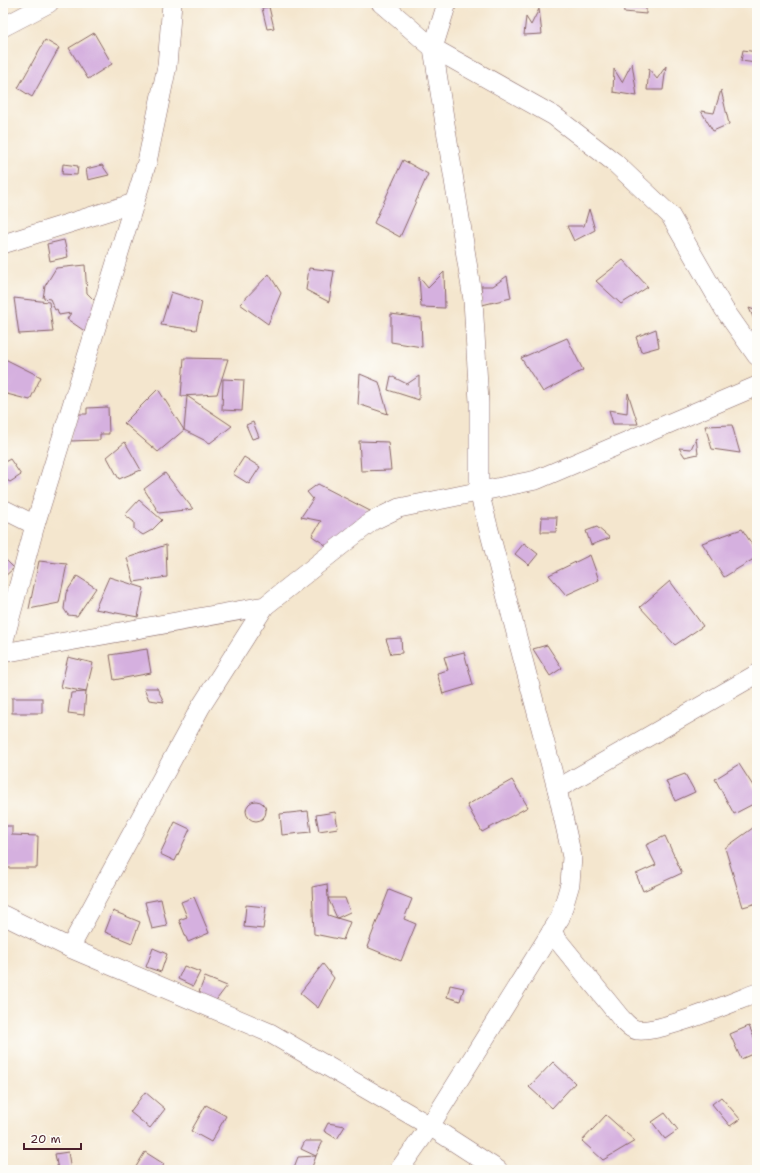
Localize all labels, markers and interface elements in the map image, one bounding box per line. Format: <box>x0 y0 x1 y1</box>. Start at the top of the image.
scale bar <box>24 1125 81 1151</box>
text: 20 m <box>30 1131 61 1147</box>

